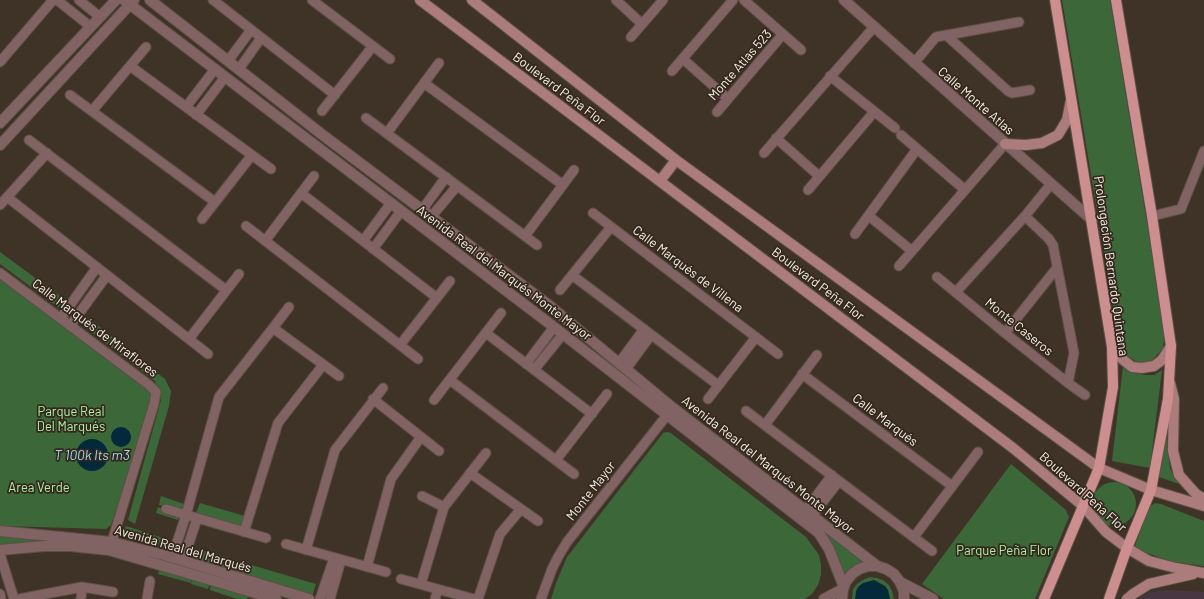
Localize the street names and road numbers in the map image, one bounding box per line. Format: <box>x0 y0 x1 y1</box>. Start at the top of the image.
street label: Monte Atlas 523 <box>705 26 775 104</box>
street label: Boulevard Peña Flor <box>510 49 608 129</box>
street label: Calle Monte Atlas <box>935 64 1017 138</box>
street label: Prolongación Bernardo Quintana <box>1091 175 1131 357</box>
street label: Avenida Real del Marqués Monte Mayor <box>413 202 595 344</box>
street label: Calle Marqués de Villena <box>630 222 746 316</box>
street label: Boulevard Peña Flor <box>769 244 867 324</box>
street label: Calle Marqués de Miraflores <box>29 276 161 380</box>
street label: Monte Caseros <box>982 295 1056 359</box>
street label: Calle Marqués <box>849 390 921 450</box>
street label: Avenida Real del Marqués Monte Mayor <box>679 393 857 537</box>
street label: Boulevard Peña Flor <box>1036 449 1130 535</box>
street label: Monte Mayor <box>563 458 619 524</box>
street label: Avenida Real del Marqués <box>113 522 253 576</box>

